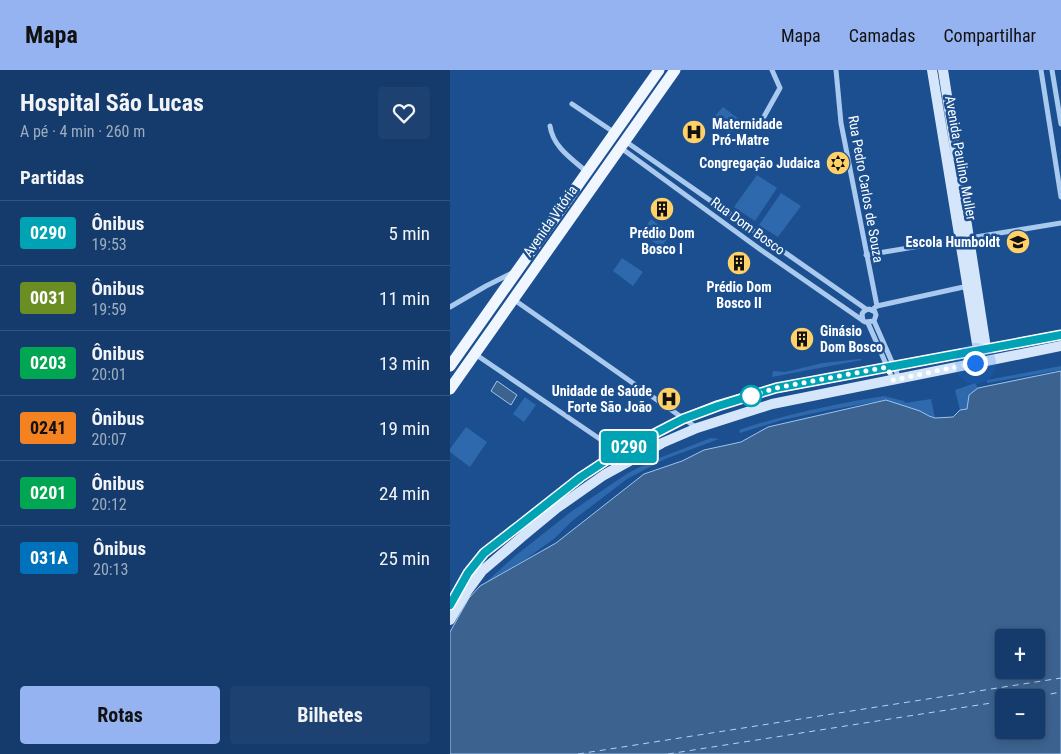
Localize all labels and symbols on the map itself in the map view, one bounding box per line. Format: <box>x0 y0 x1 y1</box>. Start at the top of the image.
street label: Avenida Paulino Muller <box>942 94 980 222</box>
street label: Rua Pedro Carlos de Souza <box>845 114 887 264</box>
place label: Maternidade Pró-Matre <box>712 116 783 148</box>
hospital icon: Maternidade Pró-Matre <box>681 119 707 145</box>
synagogue icon: Congregação Judaica <box>825 150 851 176</box>
place label: Congregação Judaica <box>699 155 820 171</box>
street label: Avenida Vitória <box>520 182 580 260</box>
street label: Rua Dom Bosco <box>708 194 788 258</box>
building icon: Prédio Dom Bosco I <box>649 196 675 222</box>
place label: Prédio Dom Bosco I <box>629 225 695 257</box>
school or university icon: Escola Humboldt <box>1005 229 1031 255</box>
place label: Escola Humboldt <box>906 234 1000 250</box>
building icon: Prédio Dom Bosco II <box>726 250 752 276</box>
place label: Prédio Dom Bosco II <box>706 279 772 311</box>
place label: Ginásio Dom Bosco <box>820 323 883 355</box>
building icon: Ginásio Dom Bosco <box>789 326 815 352</box>
your location <box>963 351 988 376</box>
place label: Unidade de Saúde Forte São João <box>552 383 652 415</box>
unlabelled marker <box>740 385 762 407</box>
hospital icon: Unidade de Saúde Forte São João <box>656 386 682 412</box>
line badge: 0290 <box>594 431 664 463</box>

